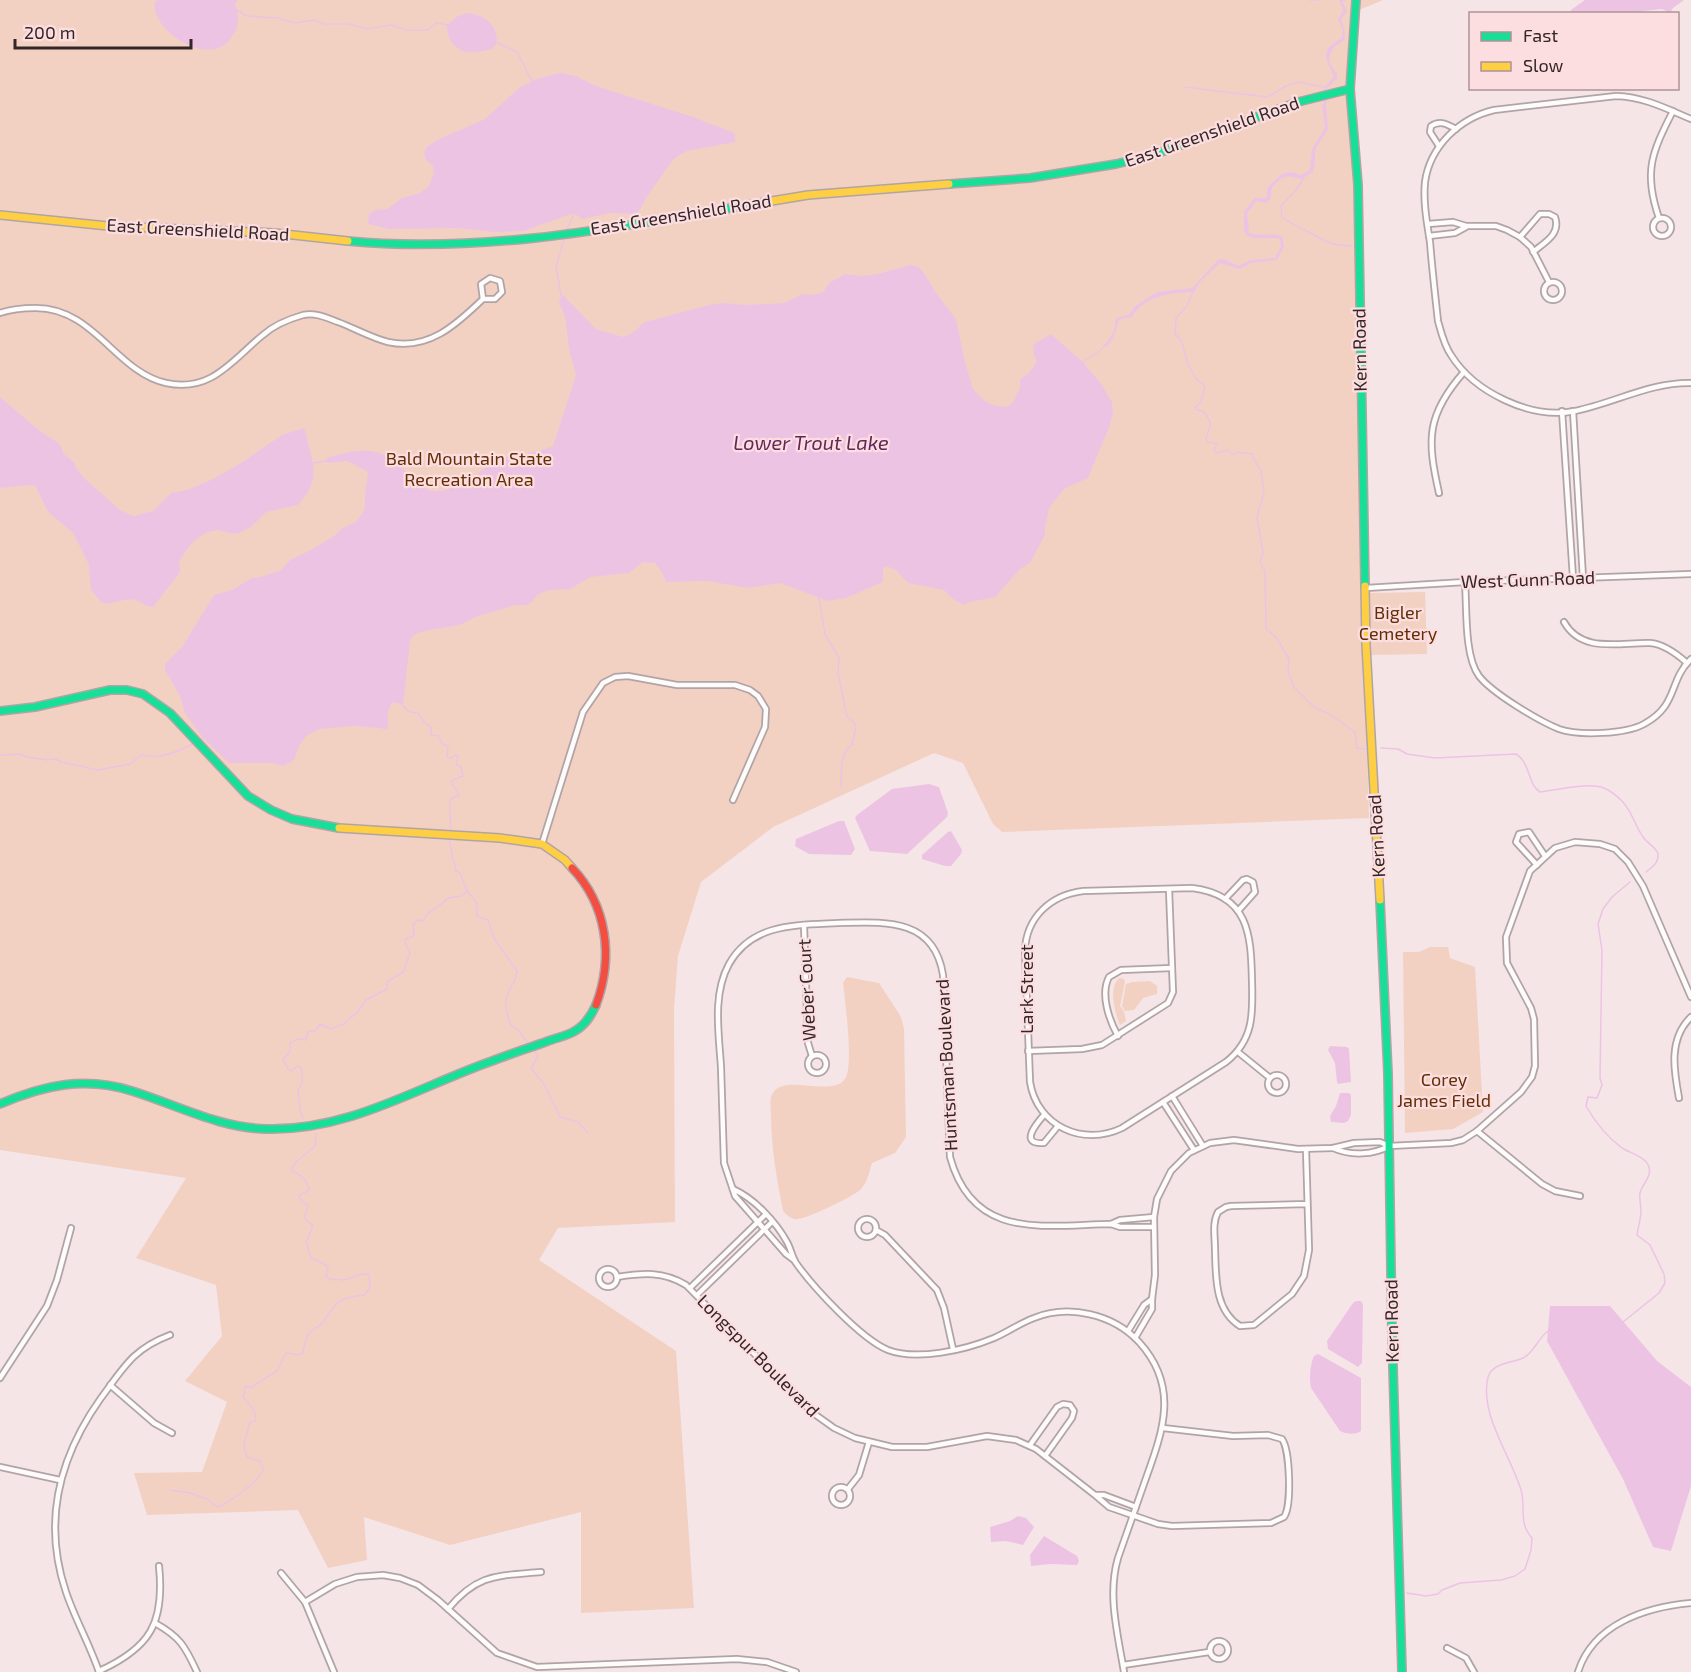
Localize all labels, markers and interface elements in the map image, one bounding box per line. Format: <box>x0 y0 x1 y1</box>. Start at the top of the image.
scale bar <box>15 12 190 50</box>
legend <box>1469 12 1679 90</box>
text: 200 m <box>24 21 76 43</box>
text: Fast <box>1523 24 1558 46</box>
text: Slow <box>1523 54 1564 76</box>
street label: East Greenshield Road <box>1122 91 1302 171</box>
street label: East Greenshield Road <box>589 189 773 239</box>
street label: East Greenshield Road <box>106 213 290 245</box>
street label: Kern Road <box>1347 308 1371 392</box>
water label: Lower Trout Lake <box>733 430 889 454</box>
park label: Bald Mountain State Recreation Area <box>386 447 552 490</box>
street label: West Gunn Road <box>1460 566 1595 592</box>
park label: Bigler Cemetery <box>1359 601 1438 644</box>
street label: Kern Road <box>1363 794 1389 878</box>
street label: Weber Court <box>792 938 820 1042</box>
street label: Lark Street <box>1015 944 1037 1034</box>
street label: Huntsman Boulevard <box>931 979 961 1152</box>
park label: Corey James Field <box>1397 1068 1491 1111</box>
street label: Kern Road <box>1379 1279 1403 1363</box>
street label: Longspur Boulevard <box>693 1290 824 1421</box>

